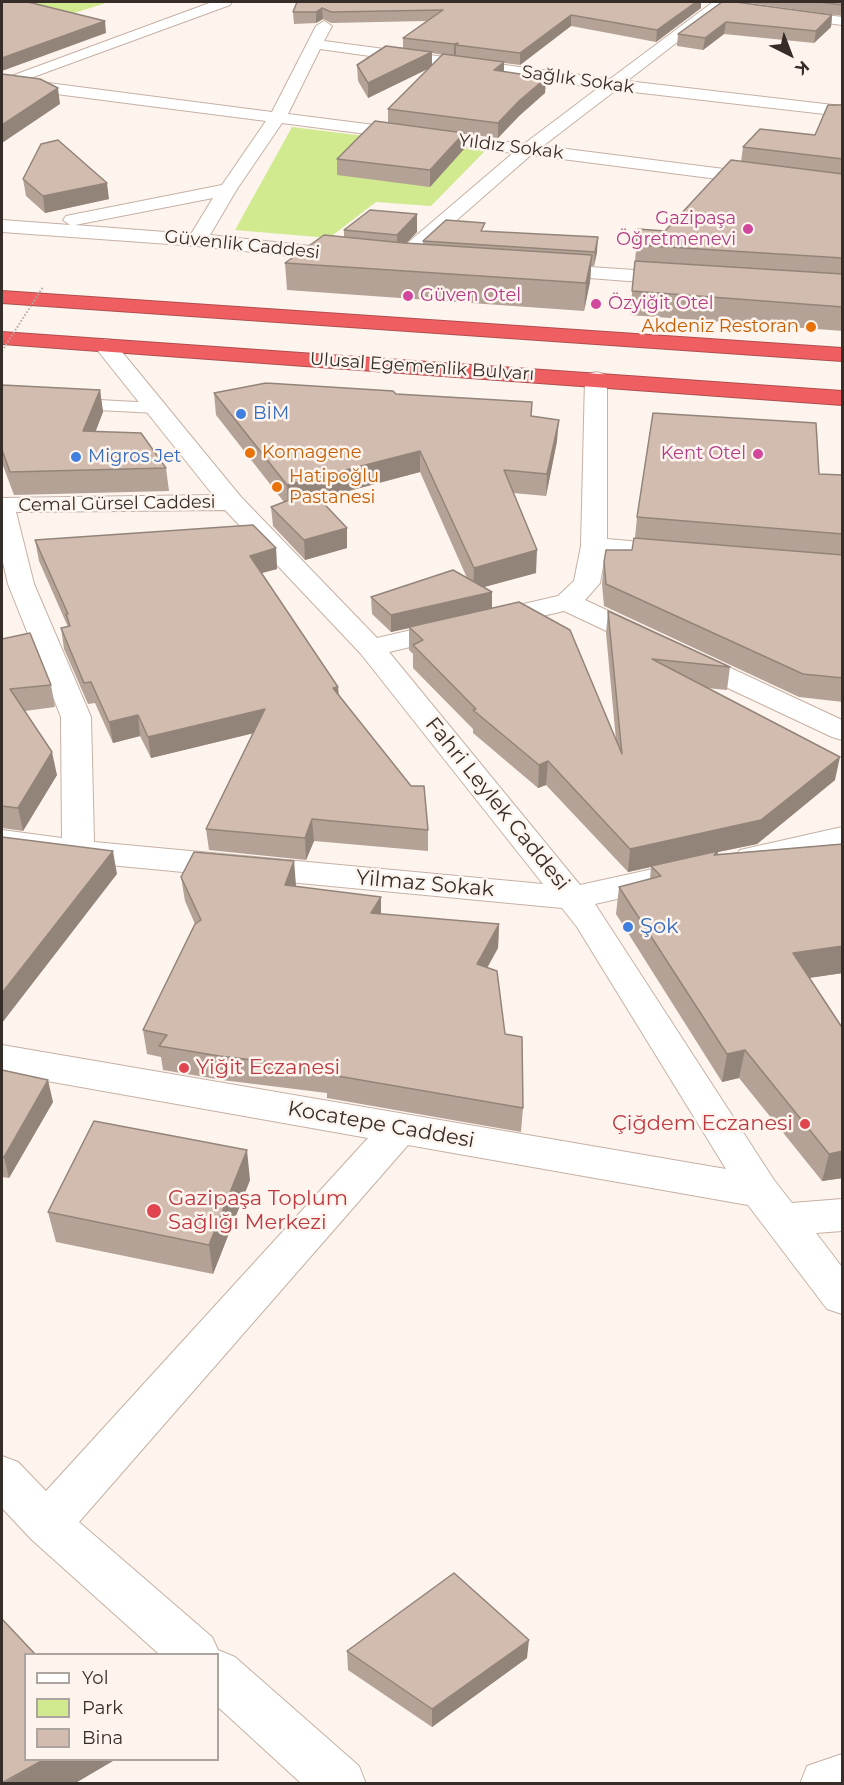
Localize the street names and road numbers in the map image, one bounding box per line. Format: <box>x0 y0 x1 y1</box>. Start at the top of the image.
street label: Sağlık Sokak <box>520 61 636 99</box>
street label: Yıldız Sokak <box>457 130 565 164</box>
street label: Güvenlik Caddesi <box>163 226 321 264</box>
street label: Ulusal Egemenlik Bulvarı <box>309 348 535 386</box>
street label: Cemal Gürsel Caddesi <box>18 491 216 517</box>
street label: Fahri Leylek Caddesi <box>419 712 575 896</box>
street label: Yilmaz Sokak <box>355 865 495 903</box>
street label: Kocatepe Caddesi <box>286 1096 476 1154</box>

